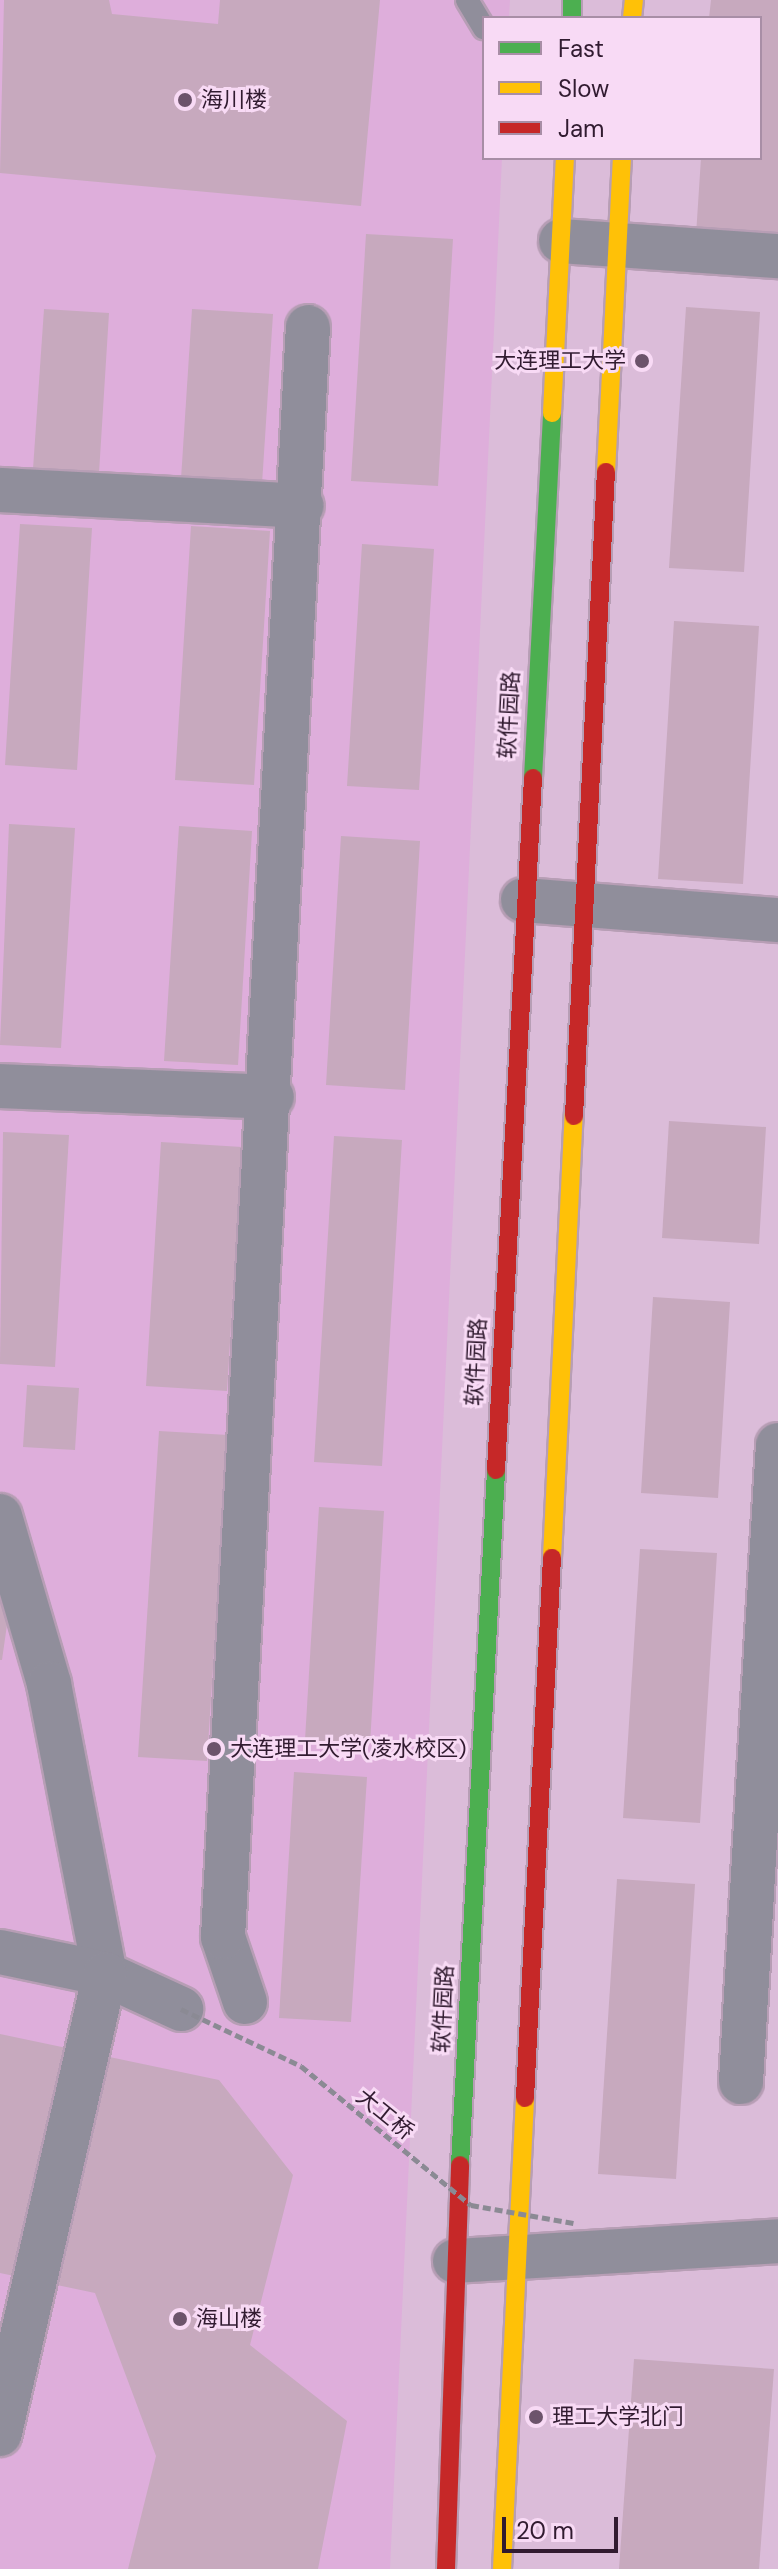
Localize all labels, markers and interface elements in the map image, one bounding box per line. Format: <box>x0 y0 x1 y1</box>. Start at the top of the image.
legend <box>482 16 762 160</box>
text: Fast <box>558 33 604 64</box>
text: Slow <box>558 73 609 104</box>
place label: 海川楼 <box>201 87 267 113</box>
marker: 海川楼 <box>176 91 194 109</box>
text: Jam <box>558 113 604 144</box>
place label: 大连理工大学 <box>494 348 626 374</box>
marker: 大连理工大学 <box>633 352 651 370</box>
street label: 软件园路 <box>494 670 524 760</box>
street label: 软件园路 <box>461 1317 491 1407</box>
place label: 大连理工大学(凌水校区) <box>230 1736 466 1762</box>
marker: 大连理工大学(凌水校区) <box>205 1740 223 1758</box>
street label: 软件园路 <box>428 1964 458 2054</box>
street label: 大工桥 <box>351 2083 419 2145</box>
place label: 海山楼 <box>196 2306 262 2332</box>
marker: 海山楼 <box>171 2310 189 2328</box>
place label: 理工大学北门 <box>552 2404 684 2430</box>
marker: 理工大学北门 <box>527 2408 545 2426</box>
scale bar <box>506 2501 622 2551</box>
text: 20 m <box>516 2515 574 2546</box>

